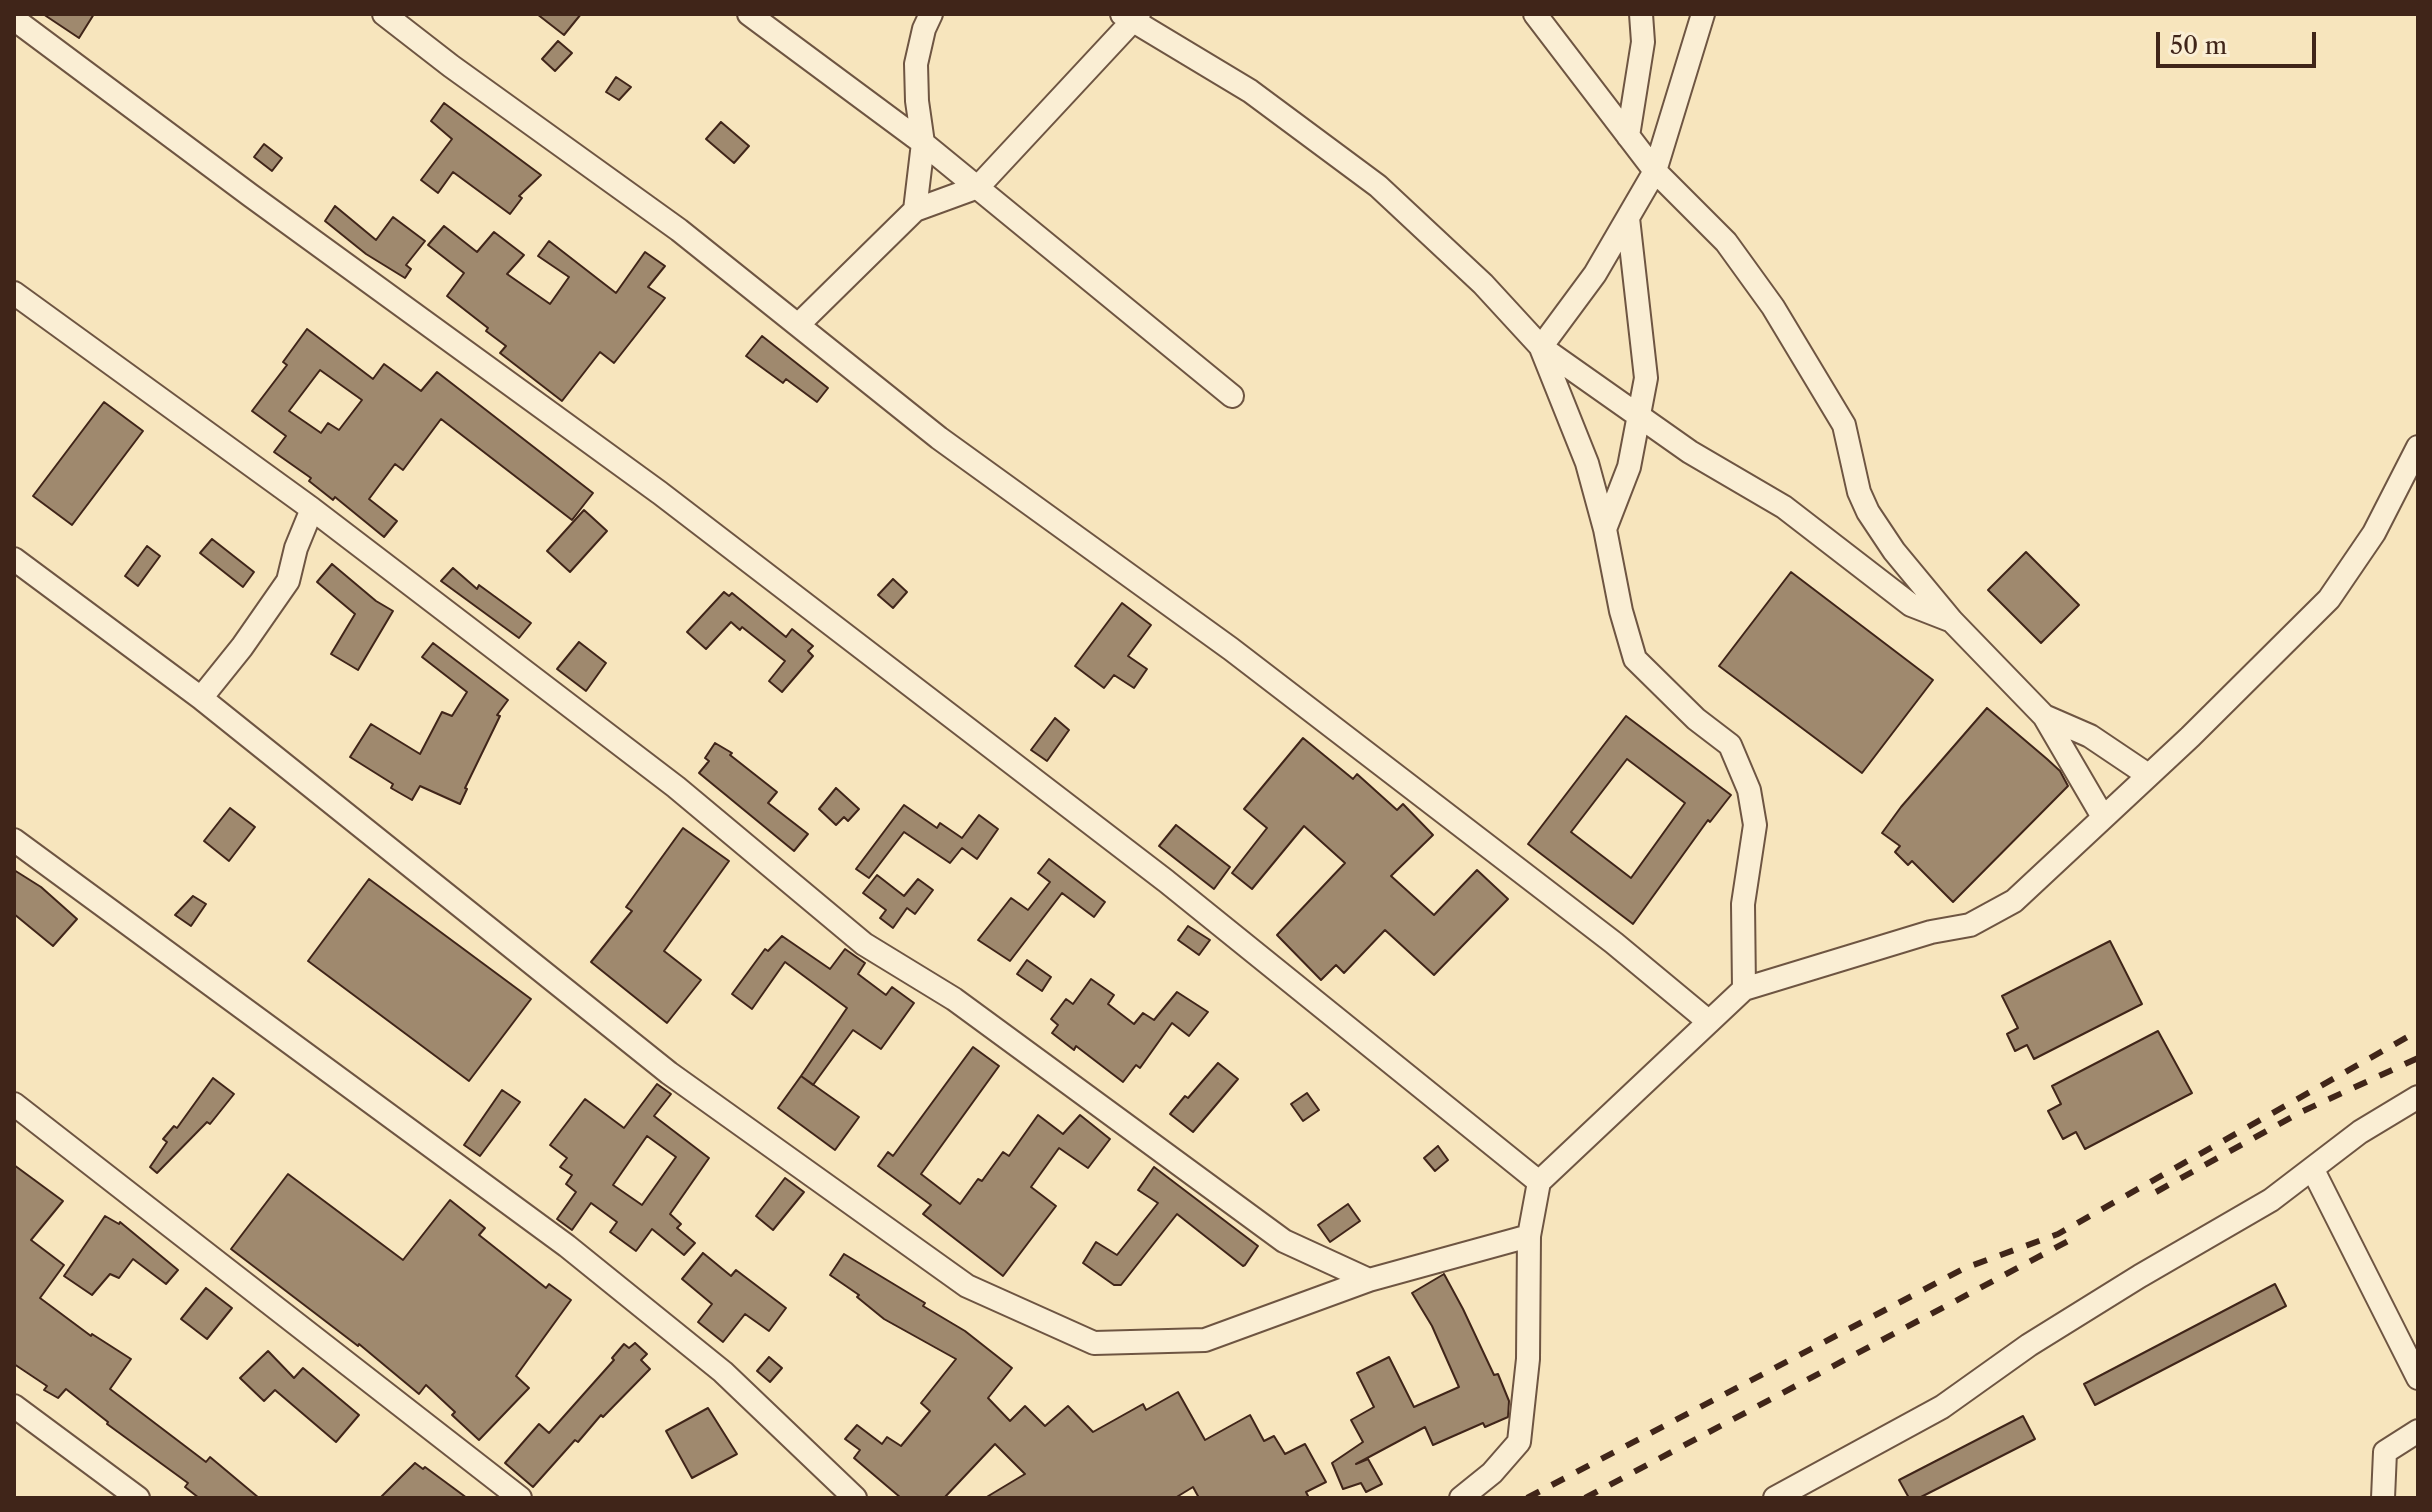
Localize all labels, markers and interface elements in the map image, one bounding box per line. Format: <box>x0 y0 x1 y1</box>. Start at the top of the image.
scale bar <box>2160 16 2320 66</box>
text: 50 m <box>2170 31 2227 60</box>

